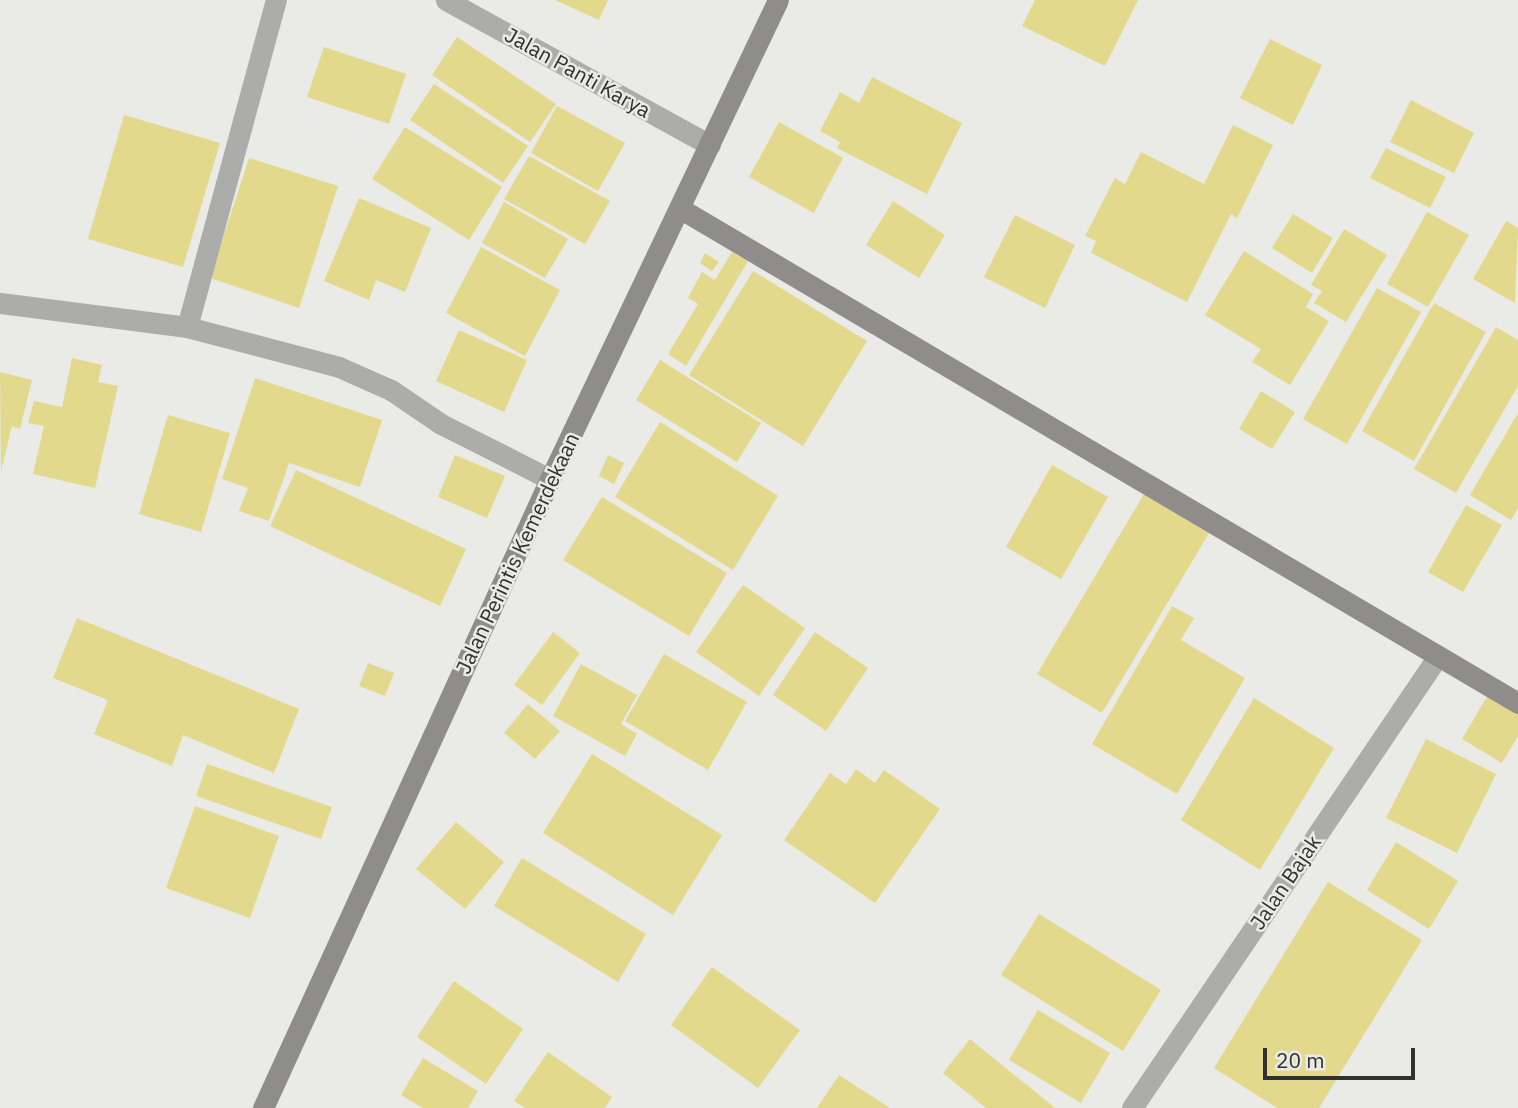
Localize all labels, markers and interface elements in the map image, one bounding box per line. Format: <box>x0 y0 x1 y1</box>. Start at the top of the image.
street label: Jalan Panti Karya <box>501 22 655 122</box>
street label: Jalan Perintis Kemerdekaan <box>450 428 584 678</box>
street label: Jalan Bajak <box>1244 830 1326 934</box>
scale bar <box>1266 1034 1418 1078</box>
text: 20 m <box>1276 1046 1325 1074</box>

